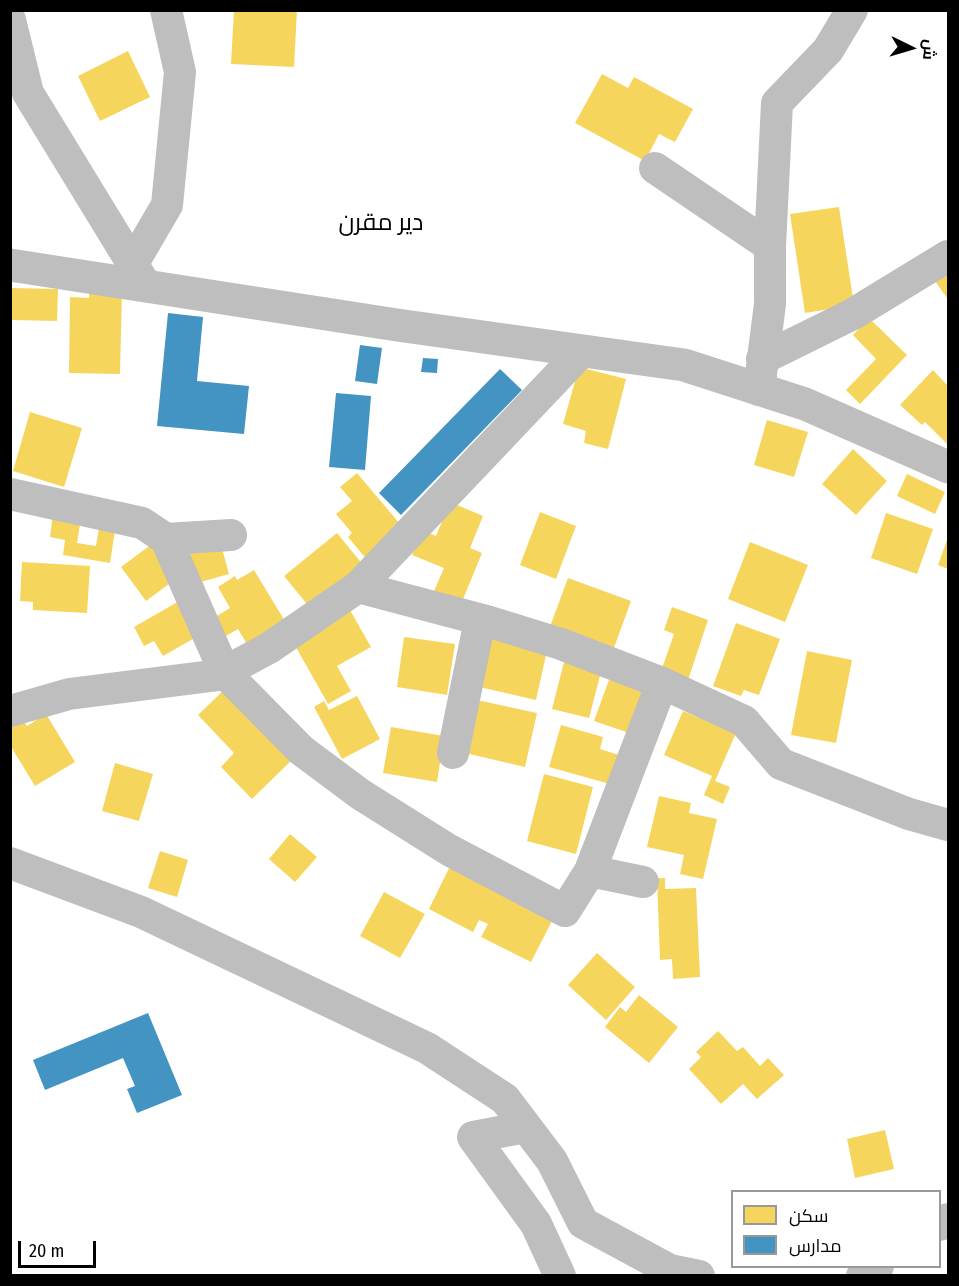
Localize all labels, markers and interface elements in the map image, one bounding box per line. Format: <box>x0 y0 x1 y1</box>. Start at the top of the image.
north arrow <box>881 18 941 78</box>
text: ش <box>919 39 940 61</box>
district label: دير مقرن <box>339 209 423 237</box>
legend <box>731 1190 941 1268</box>
text: سكن <box>789 1205 828 1227</box>
scale bar <box>21 1229 99 1267</box>
text: مدارس <box>789 1235 842 1257</box>
text: 20 m <box>29 1240 64 1262</box>

